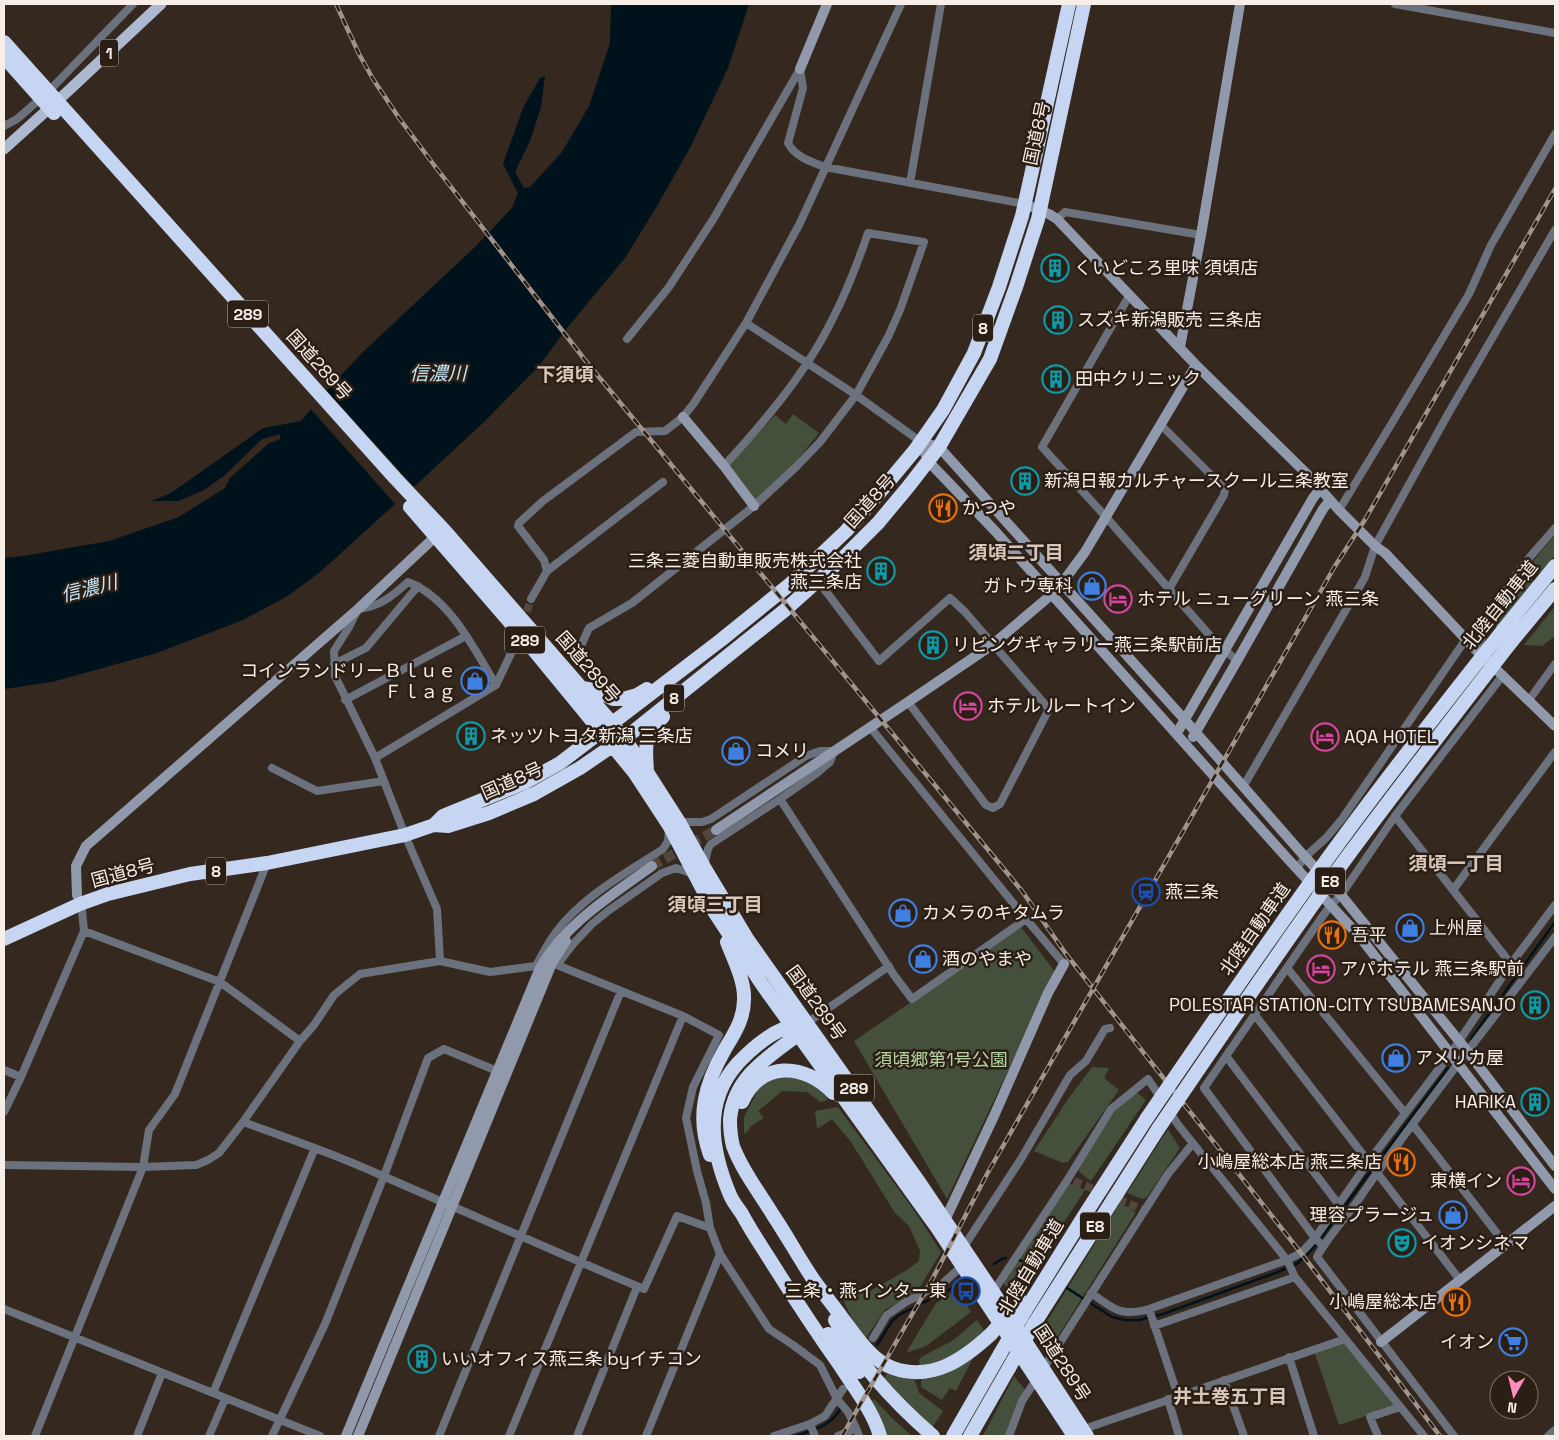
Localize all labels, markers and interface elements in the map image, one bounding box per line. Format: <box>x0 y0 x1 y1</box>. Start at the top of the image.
road number: 1 <box>100 40 118 66</box>
street label: 国道8号 <box>1018 99 1055 167</box>
building icon: くいどころ里味 須頃店 <box>1040 253 1070 283</box>
place label: くいどころ里味 須頃店 <box>1074 256 1258 279</box>
road number: 289 <box>228 300 268 328</box>
building icon: スズキ新潟販売 三条店 <box>1043 305 1073 335</box>
place label: スズキ新潟販売 三条店 <box>1077 308 1262 331</box>
road number: 8 <box>973 314 993 342</box>
street label: 国道289号 <box>282 325 357 405</box>
water label: 信濃川 <box>409 361 468 386</box>
district label: 下須頃 <box>536 362 594 387</box>
building icon: 田中クリニック <box>1041 364 1071 394</box>
place label: 田中クリニック <box>1075 367 1201 390</box>
building icon: 新潟日報カルチャースクール三条教室 <box>1010 466 1040 496</box>
street label: 国道8号 <box>839 469 900 533</box>
place label: 新潟日報カルチャースクール三条教室 <box>1044 469 1349 492</box>
restaurant icon: かつや <box>928 493 958 523</box>
place label: かつや <box>962 496 1016 519</box>
district label: 須頃二丁目 <box>968 540 1064 565</box>
place label: 三条三菱自動車販売株式会社 燕三条店 <box>628 549 862 593</box>
street label: 北陸自動車道 <box>1457 555 1543 654</box>
building icon: 三条三菱自動車販売株式会社 燕三条店 <box>866 556 896 586</box>
water label: 信濃川 <box>58 569 122 608</box>
shop icon: ガトウ専科 <box>1077 571 1107 601</box>
place label: ガトウ専科 <box>983 574 1073 597</box>
hotel icon: ホテル ニューグリーン 燕三条 <box>1103 584 1133 614</box>
place label: ホテル ニューグリーン 燕三条 <box>1137 587 1379 610</box>
road number: 289 <box>505 626 545 654</box>
street label: 国道289号 <box>551 626 626 707</box>
building icon: リビングギャラリー燕三条駅前店 <box>918 630 948 660</box>
place label: リビングギャラリー燕三条駅前店 <box>952 633 1222 656</box>
place label: コインランドリーＢｌｕｅ Ｆｌａｇ <box>240 659 456 703</box>
shop icon: コインランドリーＢｌｕｅ Ｆｌａｇ <box>460 666 490 696</box>
road number: 8 <box>664 684 684 711</box>
hotel icon: ホテル ルートイン <box>953 691 983 721</box>
place label: ホテル ルートイン <box>987 694 1136 717</box>
building icon: ネッツトヨタ新潟 三条店 <box>456 721 486 751</box>
hotel icon: AQA HOTEL <box>1310 722 1340 752</box>
place label: ネッツトヨタ新潟 三条店 <box>490 724 693 747</box>
place label: AQA HOTEL <box>1344 725 1437 748</box>
shop icon: コメリ <box>721 736 751 766</box>
place label: コメリ <box>755 739 809 762</box>
street label: 国道8号 <box>477 757 546 804</box>
district label: 須頃一丁目 <box>1408 851 1504 876</box>
street label: 国道8号 <box>88 853 157 892</box>
road number: 8 <box>206 858 226 884</box>
road number: E8 <box>1315 868 1345 894</box>
station icon: 燕三条 <box>1131 877 1161 907</box>
street label: 北陸自動車道 <box>1214 878 1295 980</box>
place label: 燕三条 <box>1165 880 1219 903</box>
district label: 須頃三丁目 <box>667 892 763 917</box>
shop icon: カメラのキタムラ <box>888 898 918 928</box>
place label: カメラのキタムラ <box>922 901 1065 924</box>
shop icon: 上州屋 <box>1395 913 1425 943</box>
place label: 上州屋 <box>1429 916 1483 939</box>
restaurant icon: 吾平 <box>1317 920 1347 950</box>
place label: 吾平 <box>1351 923 1387 946</box>
shop icon: 酒のやまや <box>908 944 938 974</box>
place label: 酒のやまや <box>942 947 1032 970</box>
hotel icon: アパホテル 燕三条駅前 <box>1306 954 1336 984</box>
place label: アパホテル 燕三条駅前 <box>1340 957 1524 980</box>
street label: 国道289号 <box>782 961 851 1045</box>
building icon: POLESTAR STATION-CITY TSUBAMESANJO <box>1520 990 1550 1020</box>
place label: POLESTAR STATION-CITY TSUBAMESANJO <box>1169 993 1516 1016</box>
shop icon: アメリカ屋 <box>1381 1043 1411 1073</box>
place label: アメリカ屋 <box>1415 1046 1504 1069</box>
park label: 須頃郷第1号公園 <box>874 1048 1008 1071</box>
road number: 289 <box>834 1074 874 1102</box>
building icon: HARIKA <box>1520 1087 1550 1117</box>
place label: HARIKA <box>1455 1090 1516 1113</box>
restaurant icon: 小嶋屋総本店 燕三条店 <box>1386 1147 1416 1177</box>
place label: 小嶋屋総本店 燕三条店 <box>1197 1150 1382 1173</box>
hotel icon: 東横イン <box>1506 1166 1536 1196</box>
place label: 東横イン <box>1430 1169 1502 1192</box>
shop icon: 理容プラージュ <box>1438 1200 1468 1230</box>
place label: 理容プラージュ <box>1310 1203 1434 1226</box>
road number: E8 <box>1080 1212 1110 1240</box>
street label: 北陸自動車道 <box>993 1215 1068 1319</box>
theatre icon: イオンシネマ <box>1387 1228 1417 1258</box>
place label: イオンシネマ <box>1421 1231 1529 1254</box>
bus stop icon: 三条・燕インター東 <box>951 1276 981 1306</box>
place label: 三条・燕インター東 <box>785 1279 947 1302</box>
restaurant icon: 小嶋屋総本店 <box>1441 1287 1471 1317</box>
place label: 小嶋屋総本店 <box>1329 1290 1437 1313</box>
street label: 国道289号 <box>1029 1320 1096 1406</box>
supermarket icon: イオン <box>1498 1327 1528 1357</box>
place label: イオン <box>1440 1330 1494 1353</box>
building icon: いいオフィス燕三条 byイチコン <box>407 1344 437 1374</box>
place label: いいオフィス燕三条 byイチコン <box>441 1347 702 1370</box>
north arrow <box>1489 1370 1539 1420</box>
district label: 井土巻五丁目 <box>1173 1384 1287 1409</box>
text: N <box>1506 1398 1518 1417</box>

